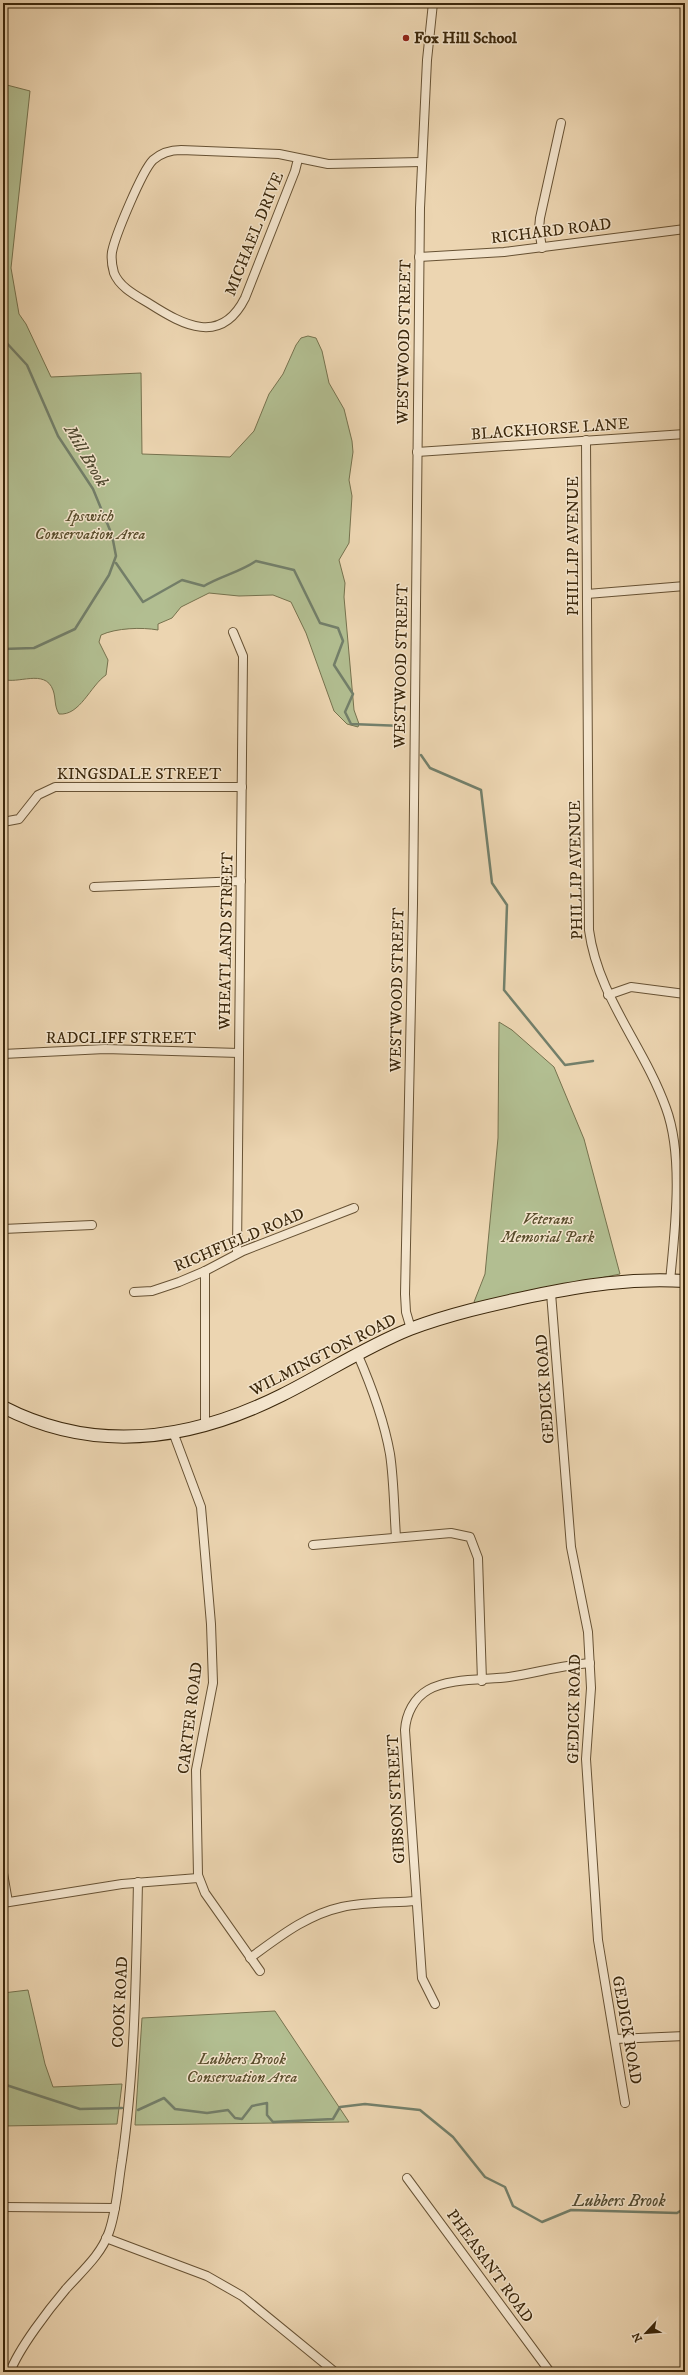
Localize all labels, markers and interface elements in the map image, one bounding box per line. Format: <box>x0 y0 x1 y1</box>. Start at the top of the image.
place label: Fox Hill School <box>414 28 518 48</box>
marker: Fox Hill School <box>401 33 411 43</box>
street label: MICHAEL DRIVE <box>220 169 288 299</box>
street label: RICHARD ROAD <box>490 214 612 248</box>
street label: WESTWOOD STREET <box>393 259 415 426</box>
street label: BLACKHORSE LANE <box>470 413 630 445</box>
water label: Mill Brook <box>58 420 114 492</box>
street label: PHILLIP AVENUE <box>563 476 583 616</box>
park label: Ipswich Conservation Area <box>35 506 145 544</box>
street label: WESTWOOD STREET <box>390 583 412 750</box>
street label: KINGSDALE STREET <box>57 764 221 784</box>
street label: PHILLIP AVENUE <box>565 800 587 940</box>
street label: WHEATLAND STREET <box>214 852 238 1031</box>
street label: WESTWOOD STREET <box>386 907 408 1074</box>
street label: RADCLIFF STREET <box>46 1028 196 1048</box>
street label: RICHFIELD ROAD <box>171 1203 307 1276</box>
park label: Veterans Memorial Park <box>501 1209 595 1247</box>
street label: WILMINGTON ROAD <box>245 1309 400 1401</box>
street label: GEDICK ROAD <box>531 1333 559 1444</box>
street label: GEDICK ROAD <box>563 1654 585 1764</box>
street label: CARTER ROAD <box>173 1661 207 1775</box>
street label: GIBSON STREET <box>383 1734 409 1864</box>
street label: COOK ROAD <box>108 1956 132 2048</box>
street label: GEDICK ROAD <box>608 1974 646 2086</box>
park label: Lubbers Brook Conservation Area <box>187 2049 297 2087</box>
water label: Lubbers Brook <box>571 2190 666 2212</box>
street label: PHEASANT ROAD <box>442 2205 538 2327</box>
north arrow <box>626 2313 666 2353</box>
text: N <box>630 2330 646 2344</box>

